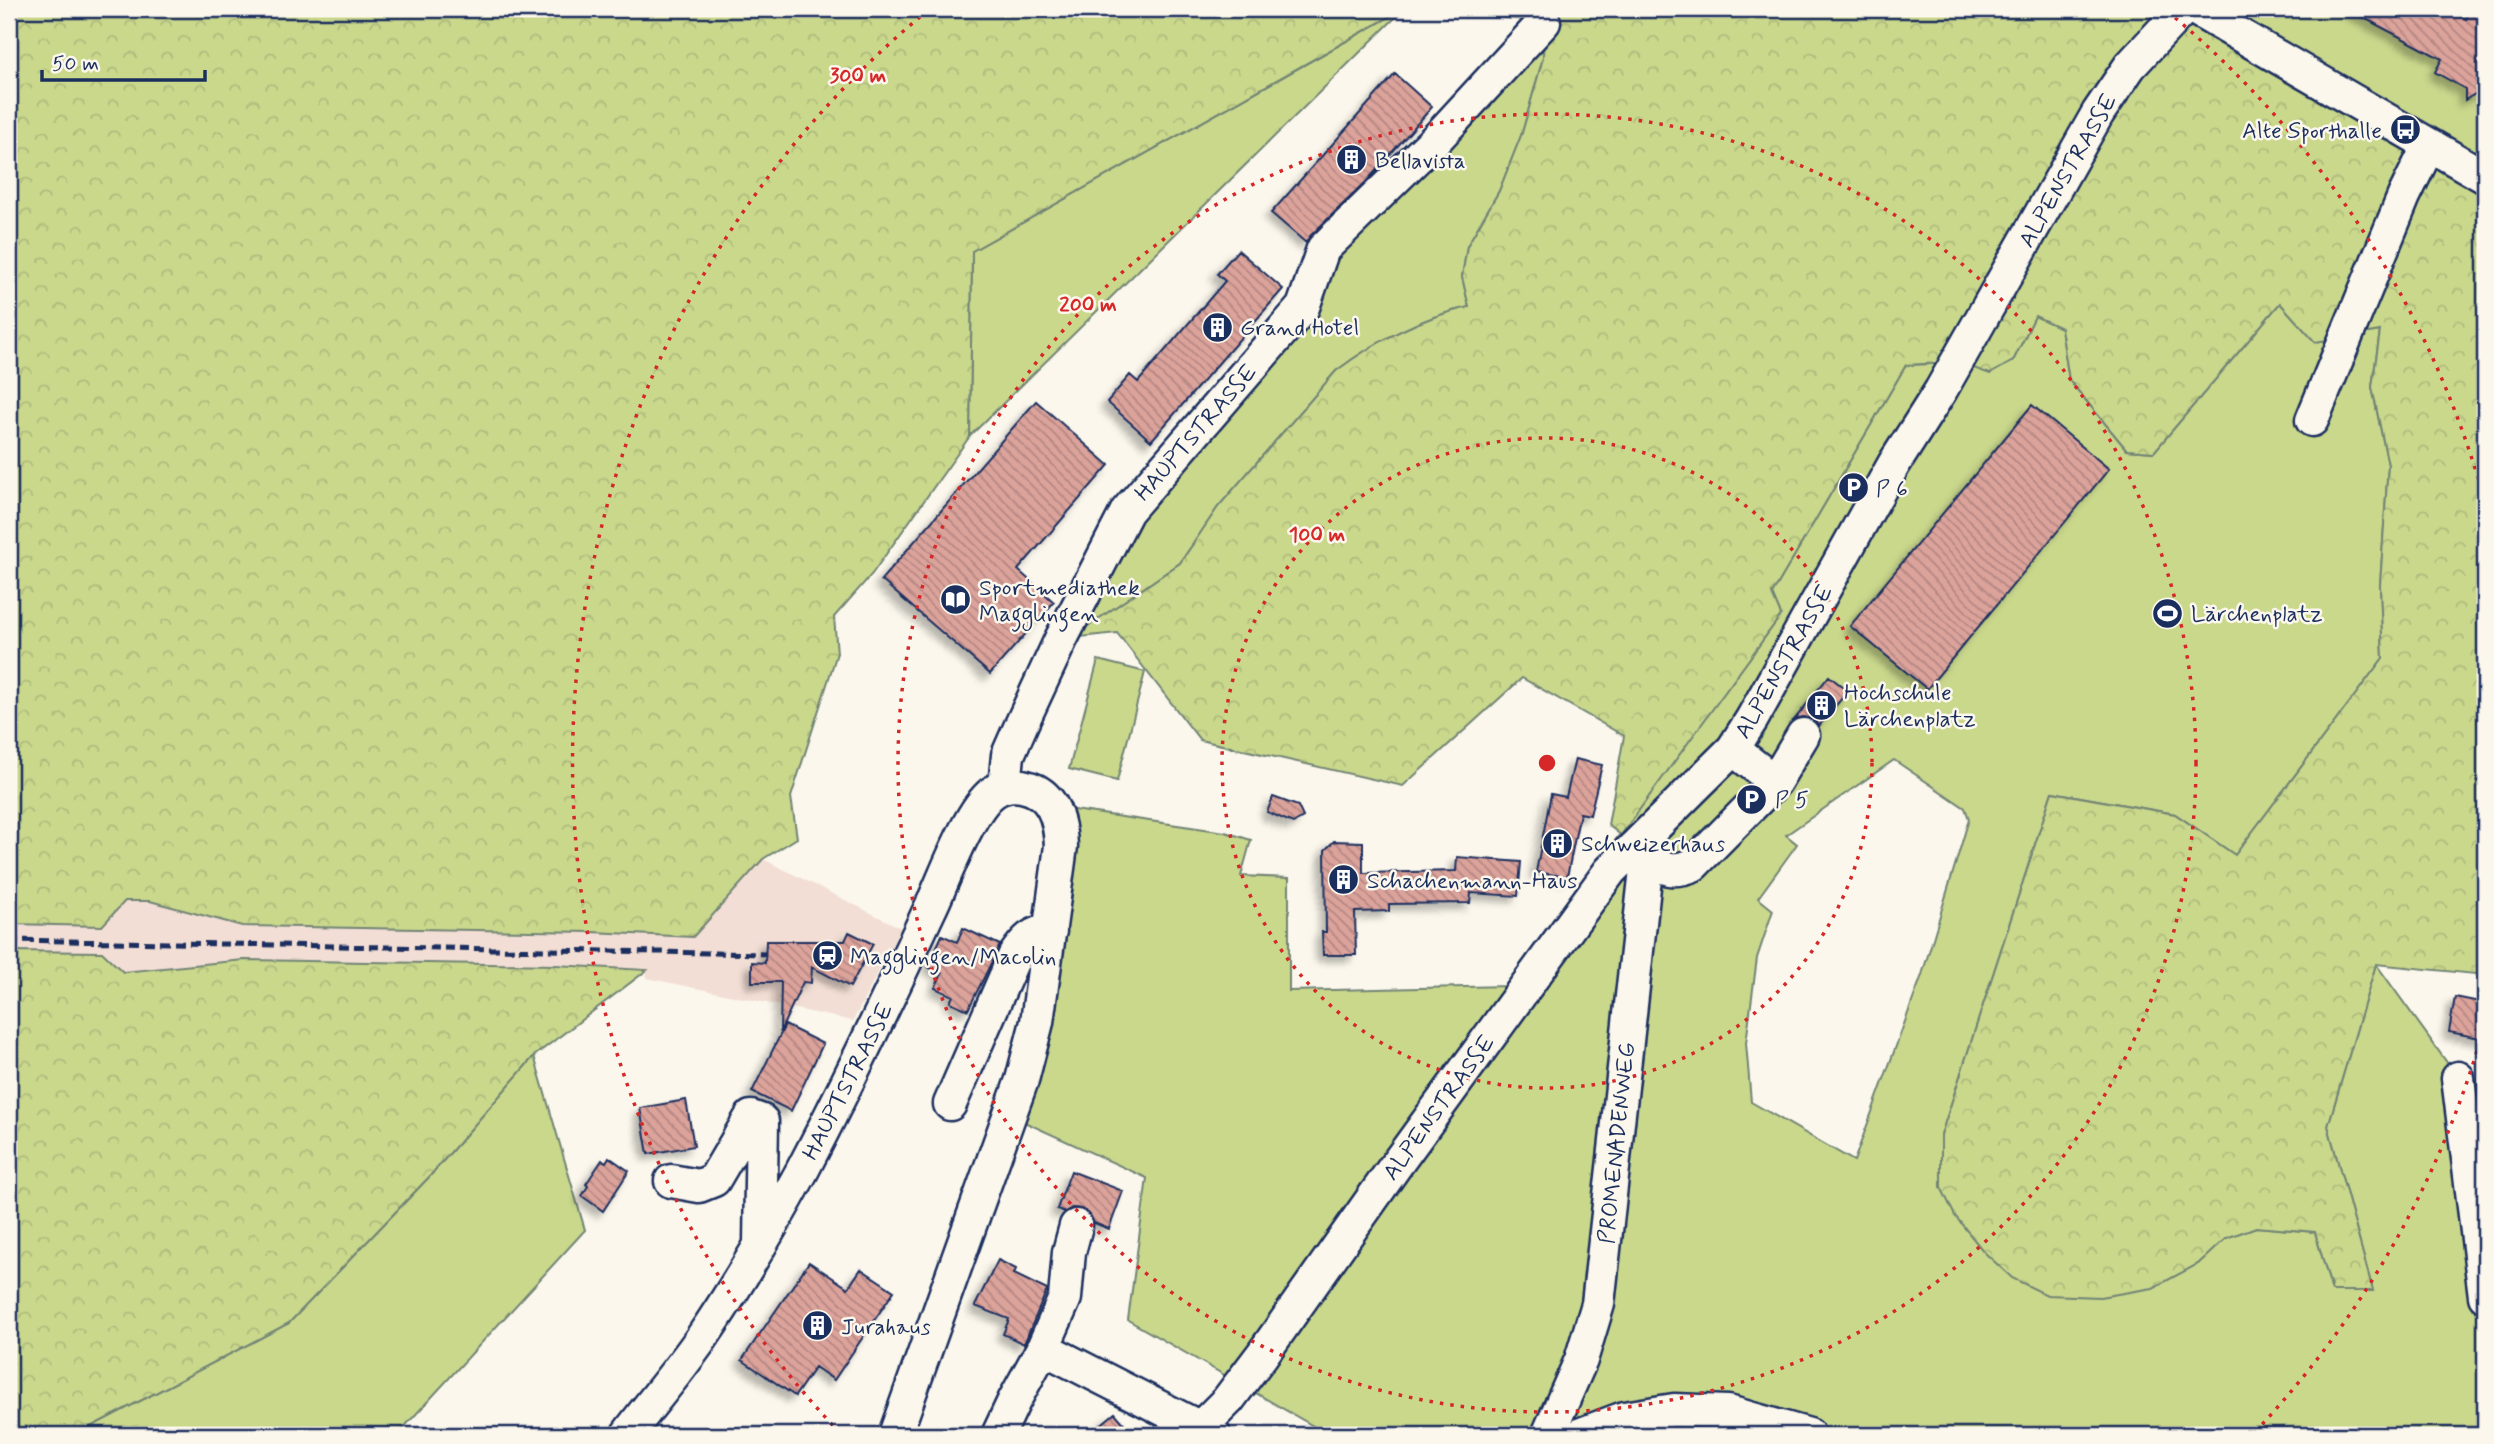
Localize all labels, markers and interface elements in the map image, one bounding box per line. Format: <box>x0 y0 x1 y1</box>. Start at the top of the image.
scale bar <box>42 38 205 82</box>
text: 50 m <box>52 50 99 78</box>
text: 300 m <box>830 62 887 90</box>
street label: ALPENSTRASSE <box>2012 89 2125 253</box>
bus stop icon: Alte Sporthalle <box>2388 113 2422 147</box>
place label: Alte Sporthalle <box>2242 117 2382 147</box>
building icon: Bellavista <box>1335 143 1369 177</box>
place label: Bellavista <box>1375 147 1466 177</box>
text: 200 m <box>1059 291 1117 319</box>
building icon: Grand Hotel <box>1200 310 1234 344</box>
place label: Grand Hotel <box>1240 314 1359 344</box>
street label: HAUPTSTRASSE <box>1129 358 1264 508</box>
parking icon: P 6 <box>1836 471 1870 505</box>
place label: P 6 <box>1876 475 1908 505</box>
text: 100 m <box>1289 521 1345 549</box>
place label: Sportmediathek Magglingen <box>979 574 1140 632</box>
street label: ALPENSTRASSE <box>1728 580 1841 744</box>
library icon: Sportmediathek Magglingen <box>939 583 973 617</box>
sports icon: Lärchenplatz <box>2151 596 2185 630</box>
place label: Lärchenplatz <box>2191 600 2323 630</box>
place label: Hochschule Lärchenplatz <box>1844 679 1976 735</box>
building icon: Hochschule Lärchenplatz <box>1804 688 1838 722</box>
centre of rings <box>1535 751 1559 775</box>
parking icon: P 5 <box>1735 782 1769 816</box>
place label: P 5 <box>1775 786 1809 816</box>
building icon: Schweizerhaus <box>1541 826 1575 860</box>
place label: Schweizerhaus <box>1581 830 1725 860</box>
building icon: Schachenmann-Haus <box>1327 863 1361 897</box>
place label: Schachenmann-Haus <box>1367 867 1577 897</box>
station icon: Magglingen/Macolin <box>810 939 844 973</box>
place label: Magglingen/Macolin <box>850 943 1056 975</box>
street label: HAUPTSTRASSE <box>796 998 901 1166</box>
street label: ALPENSTRASSE <box>1377 1029 1503 1187</box>
street label: PROMENADENWEG <box>1592 1041 1643 1246</box>
building icon: Jurahaus <box>801 1309 835 1343</box>
place label: Jurahaus <box>841 1313 931 1343</box>

